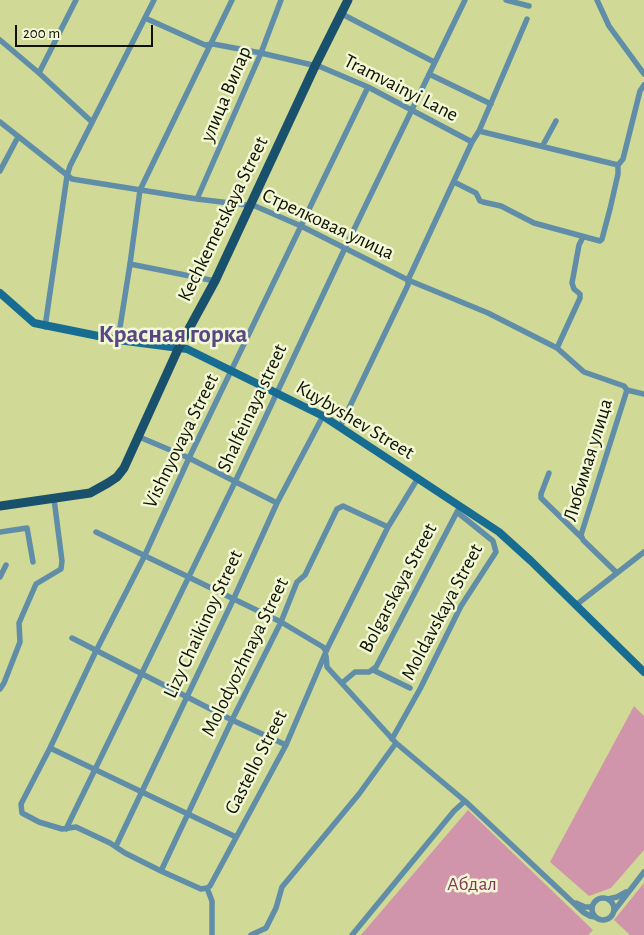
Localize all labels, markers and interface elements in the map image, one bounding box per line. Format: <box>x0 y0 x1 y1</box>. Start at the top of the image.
scale bar <box>18 15 155 47</box>
text: 200 m <box>23 26 60 41</box>
street label: улица Вилар <box>195 43 257 145</box>
street label: Tramvainyi Lane <box>340 49 462 127</box>
street label: Kechkemetskaya Street <box>173 133 273 305</box>
street label: Стрелковая улица <box>258 183 398 265</box>
district label: Красная горка <box>99 319 247 349</box>
street label: Shalfeinaya street <box>212 340 292 476</box>
street label: Vishnyovaya Street <box>138 370 224 512</box>
street label: Kuybyshev Street <box>292 375 418 465</box>
street label: Любимая улица <box>558 396 618 524</box>
street label: Bolgarskaya Street <box>354 519 442 657</box>
street label: Moldavskaya Street <box>396 540 488 684</box>
street label: Lizy Chaikinoy Street <box>158 546 248 702</box>
street label: Molodyozhnaya Street <box>196 574 294 740</box>
street label: Gastello Street <box>219 706 293 818</box>
park label: Абдал <box>447 872 497 896</box>

